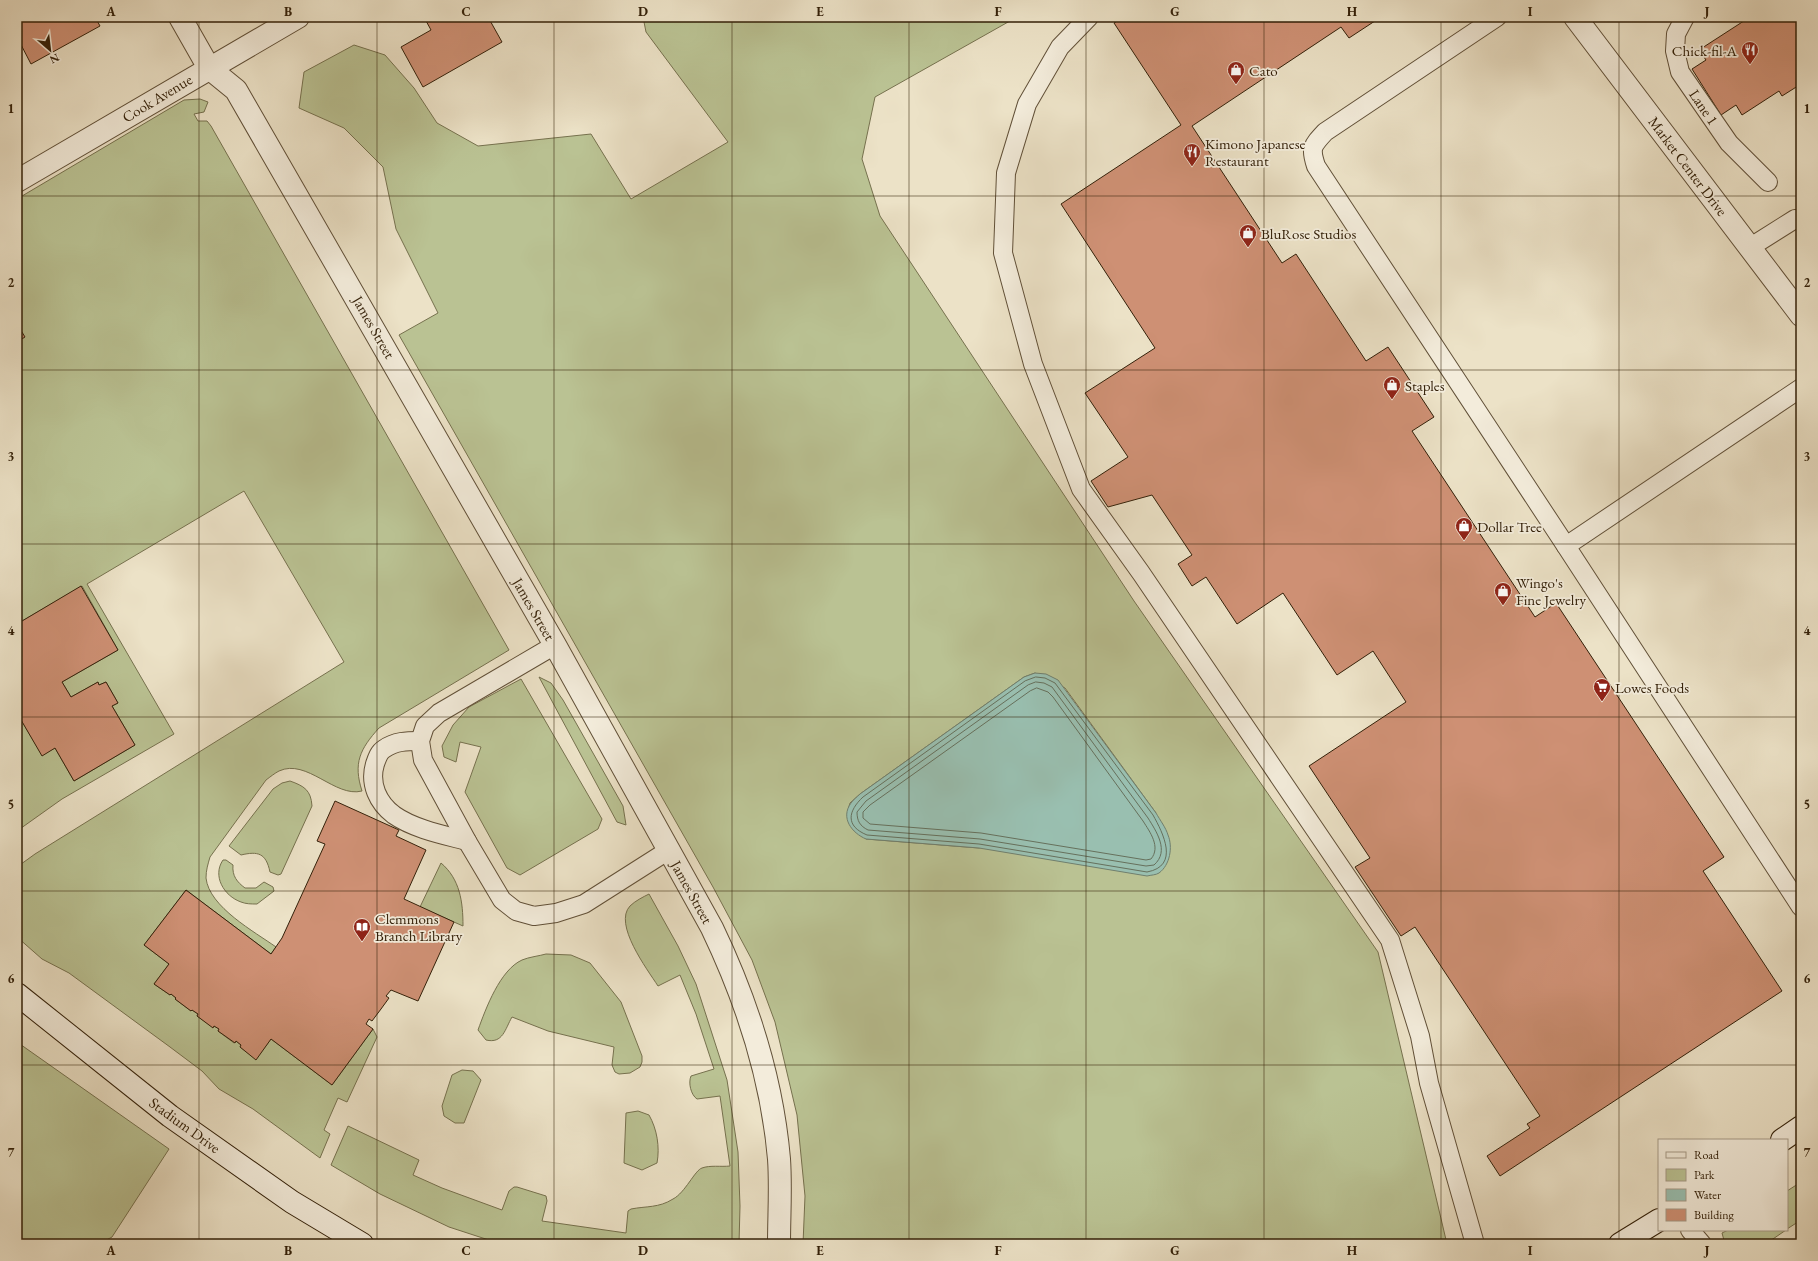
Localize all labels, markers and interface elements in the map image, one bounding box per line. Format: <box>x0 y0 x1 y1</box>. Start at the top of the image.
text: A <box>105 3 116 20</box>
text: B <box>284 3 292 20</box>
text: C <box>461 3 471 20</box>
text: D <box>638 3 648 20</box>
text: E <box>816 3 824 20</box>
text: F <box>994 3 1002 20</box>
text: G <box>1170 3 1180 20</box>
text: H <box>1347 3 1358 20</box>
text: I <box>1528 3 1533 20</box>
text: J <box>1703 3 1710 20</box>
north arrow <box>30 30 70 70</box>
restaurant icon: Chick-fil-A <box>1740 40 1760 65</box>
place label: Chick-fil-A <box>1672 41 1738 60</box>
text: N <box>47 51 62 67</box>
shop icon: Cato <box>1226 60 1246 85</box>
place label: Cato <box>1249 61 1278 80</box>
street label: Cook Avenue <box>119 70 196 126</box>
street label: Lane 1 <box>1685 86 1723 128</box>
text: 1 <box>8 100 15 117</box>
text: 1 <box>1804 100 1811 117</box>
street label: Market Center Drive <box>1644 112 1732 220</box>
place label: Kimono Japanese Restaurant <box>1205 134 1306 170</box>
restaurant icon: Kimono Japanese Restaurant <box>1182 142 1202 167</box>
shop icon: BluRose Studios <box>1238 223 1258 248</box>
place label: BluRose Studios <box>1261 224 1356 243</box>
text: 2 <box>8 274 15 291</box>
text: 2 <box>1804 274 1811 291</box>
street label: James Street <box>347 290 400 362</box>
shop icon: Staples <box>1382 375 1402 400</box>
place label: Staples <box>1405 376 1445 395</box>
text: 3 <box>8 448 15 465</box>
text: 3 <box>1804 448 1811 465</box>
shop icon: Dollar Tree <box>1454 516 1474 541</box>
place label: Dollar Tree <box>1477 517 1542 536</box>
street label: James Street <box>507 572 560 644</box>
place label: Wingo's Fine Jewelry <box>1516 573 1586 609</box>
shop icon: Wingo's Fine Jewelry <box>1493 581 1513 606</box>
text: 4 <box>8 622 15 639</box>
text: 4 <box>1804 622 1811 639</box>
supermarket icon: Lowes Foods <box>1592 677 1612 702</box>
place label: Lowes Foods <box>1615 678 1689 697</box>
text: 5 <box>8 796 14 813</box>
text: 5 <box>1804 796 1810 813</box>
street label: James Street <box>666 855 717 927</box>
place label: Clemmons Branch Library <box>375 909 463 945</box>
library icon: Clemmons Branch Library <box>352 917 372 942</box>
text: 6 <box>8 970 15 987</box>
text: 6 <box>1804 970 1811 987</box>
street label: Stadium Drive <box>146 1093 224 1157</box>
legend <box>1658 1139 1788 1231</box>
text: 7 <box>8 1144 15 1161</box>
text: 7 <box>1804 1144 1811 1161</box>
text: Road <box>1694 1147 1720 1163</box>
text: Park <box>1694 1167 1715 1183</box>
text: Water <box>1694 1187 1721 1203</box>
text: Building <box>1694 1207 1735 1223</box>
text: A <box>105 1242 116 1259</box>
text: B <box>284 1242 292 1259</box>
text: C <box>461 1242 471 1259</box>
text: D <box>638 1242 648 1259</box>
text: E <box>816 1242 824 1259</box>
text: F <box>994 1242 1002 1259</box>
text: G <box>1170 1242 1180 1259</box>
text: H <box>1347 1242 1358 1259</box>
text: I <box>1528 1242 1533 1259</box>
text: J <box>1703 1242 1710 1259</box>

